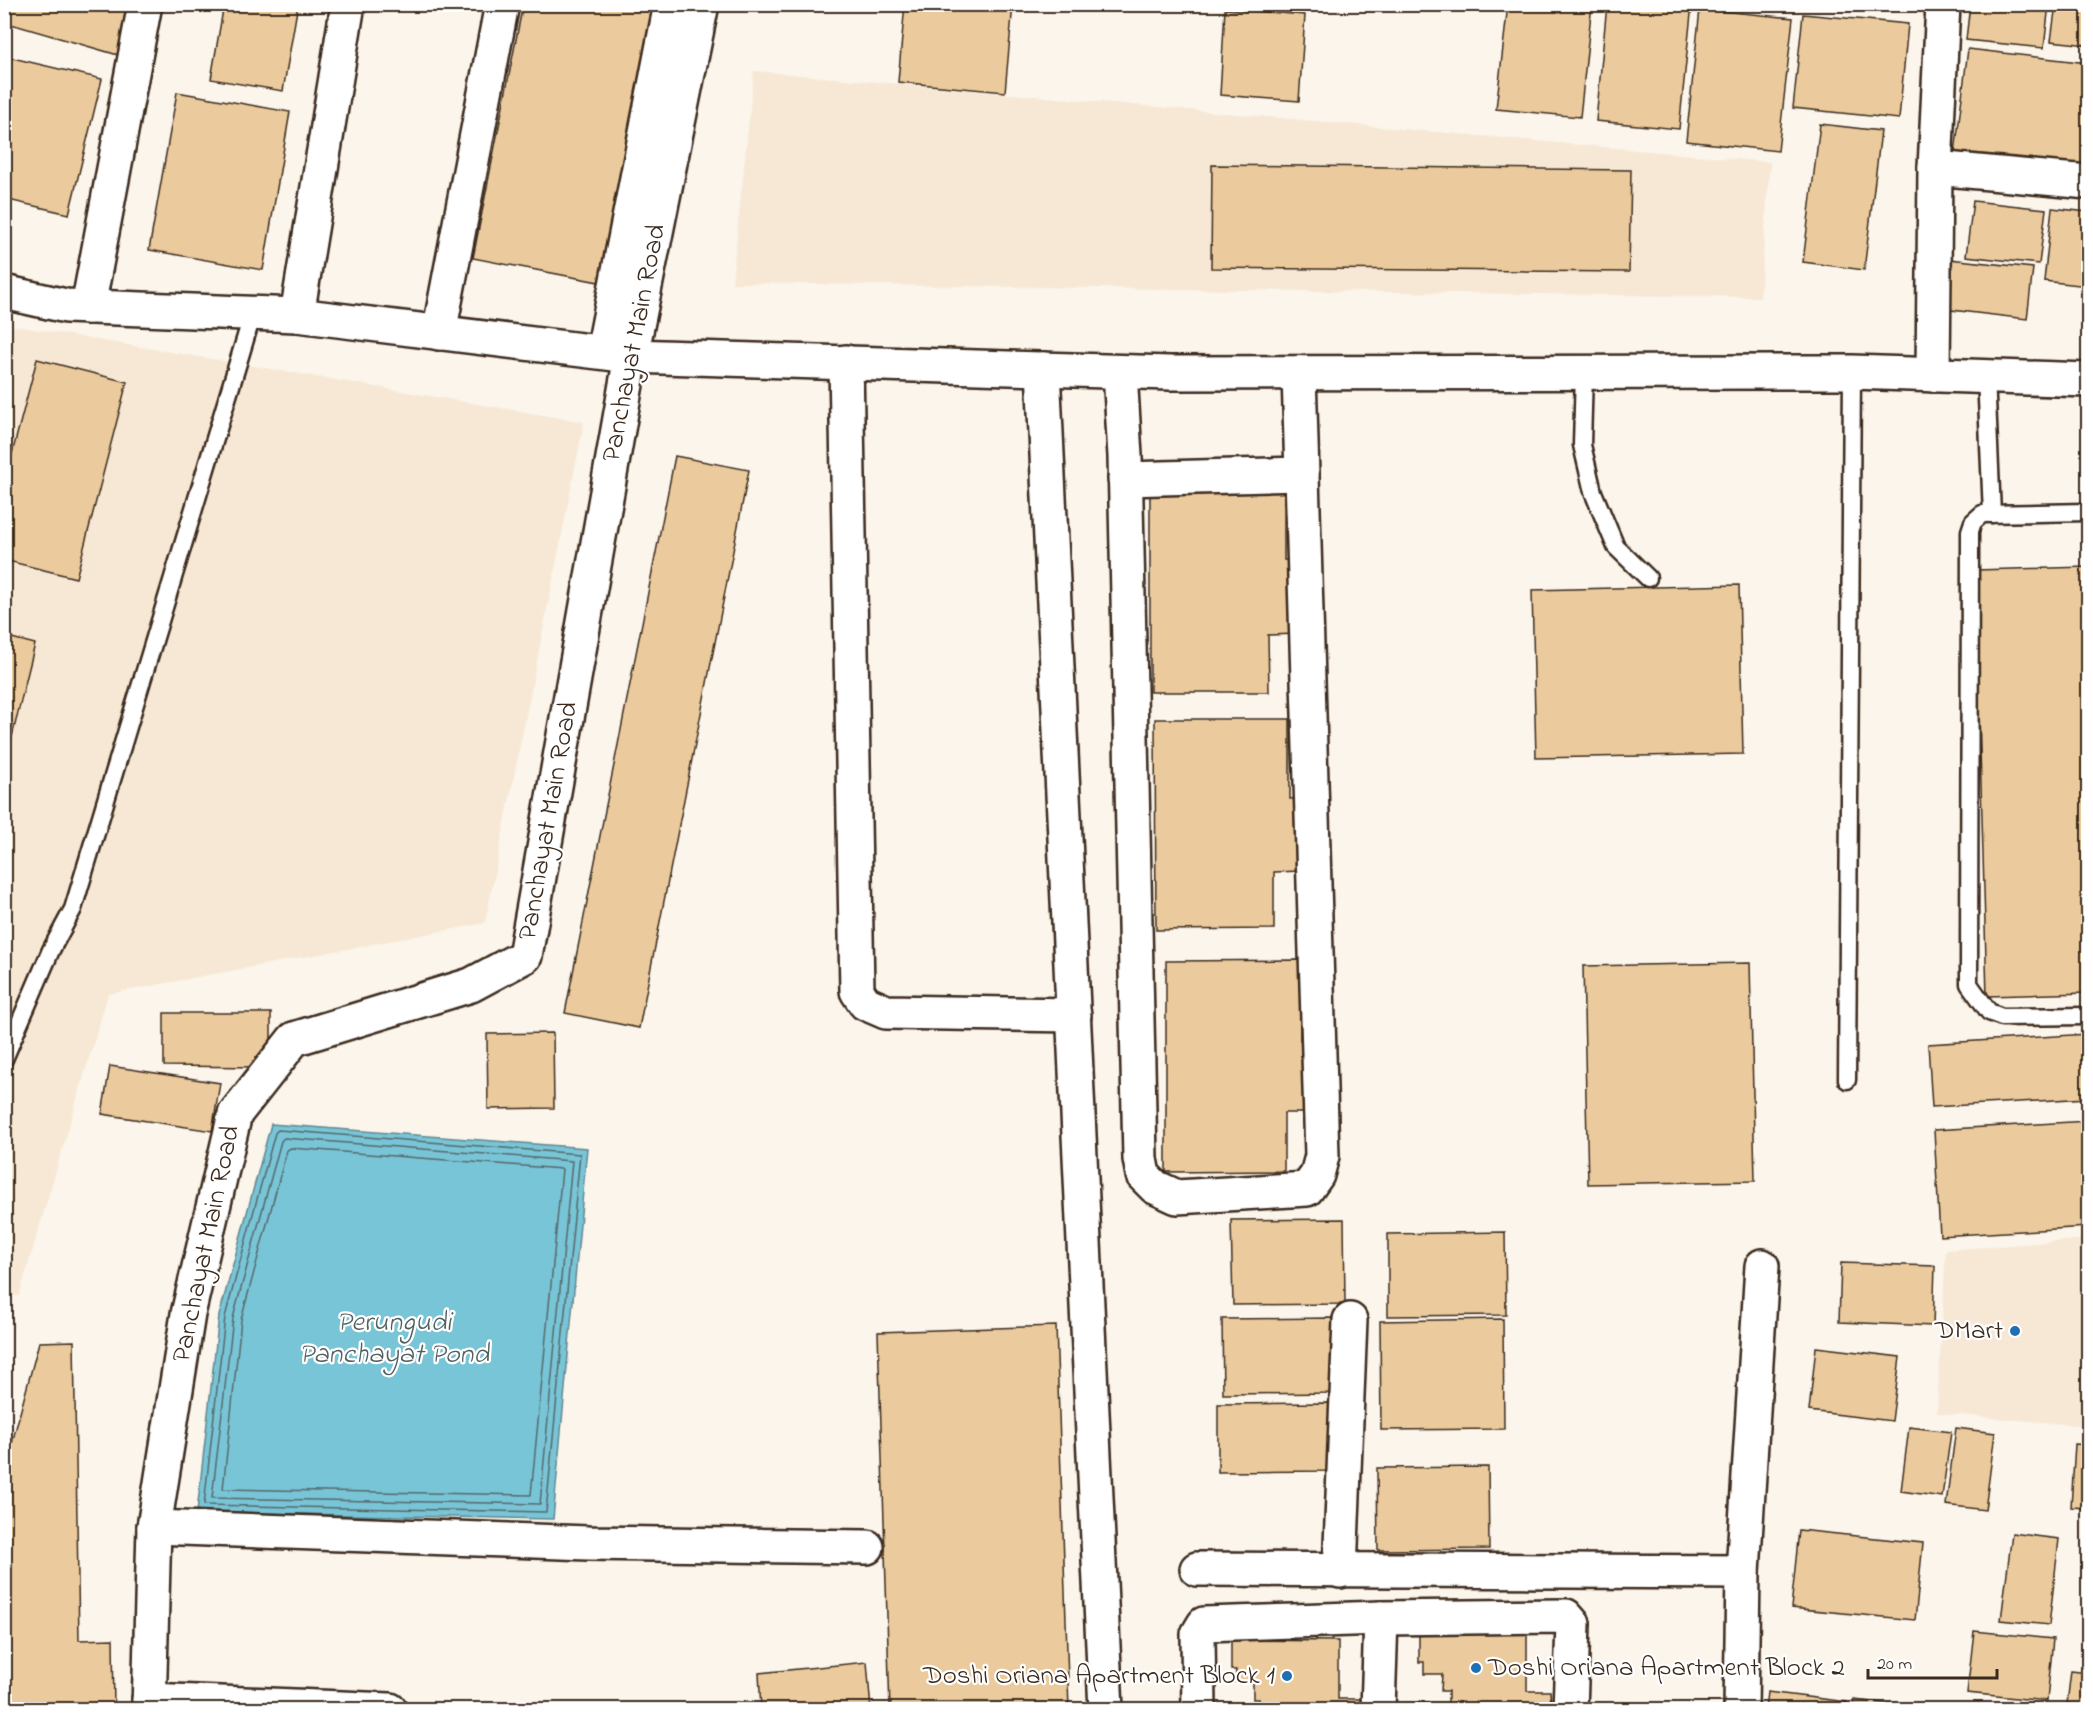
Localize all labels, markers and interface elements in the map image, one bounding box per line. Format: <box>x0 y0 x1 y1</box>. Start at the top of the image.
street label: Panchayat Main Road <box>593 221 677 465</box>
street label: Panchayat Main Road <box>509 699 589 943</box>
street label: Panchayat Main Road <box>163 1122 251 1366</box>
water label: Perungudi Panchayat Pond <box>299 1303 490 1376</box>
place label: DMart <box>1934 1312 2003 1351</box>
marker: DMart <box>2008 1324 2022 1338</box>
scale bar <box>1868 1642 1997 1680</box>
place label: Doshi Oriana Apartment Block 2 <box>1487 1649 1845 1688</box>
text: 20 m <box>1877 1652 1912 1678</box>
place label: Doshi Oriana Apartment Block 1 <box>922 1657 1275 1696</box>
marker: Doshi Oriana Apartment Block 2 <box>1469 1661 1483 1675</box>
marker: Doshi Oriana Apartment Block 1 <box>1280 1669 1294 1683</box>

